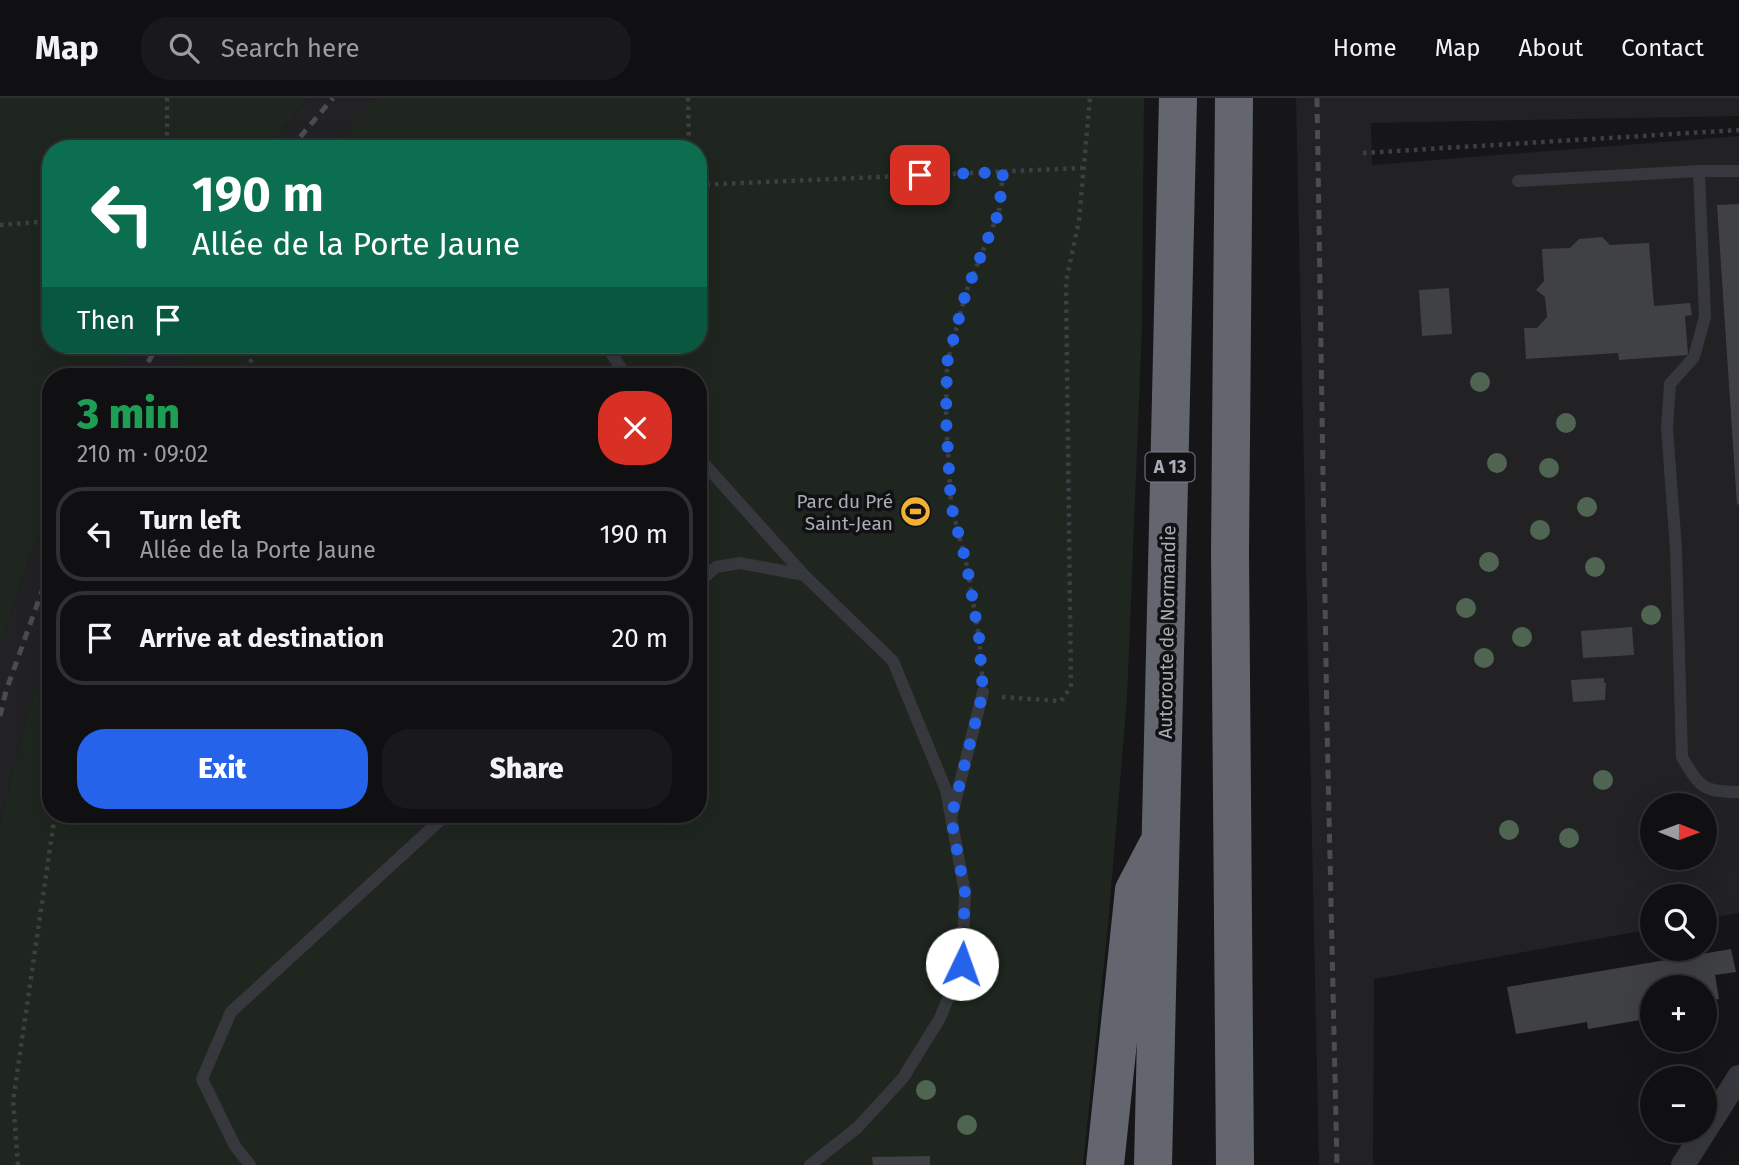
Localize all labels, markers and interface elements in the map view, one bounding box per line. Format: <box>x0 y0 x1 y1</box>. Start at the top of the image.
search box <box>141 17 631 80</box>
text: Map <box>35 28 99 68</box>
icon: search <box>165 29 203 67</box>
text: Search here <box>221 33 360 64</box>
text: Home <box>1333 34 1397 62</box>
text: Map <box>1435 34 1481 62</box>
text: About <box>1519 34 1583 62</box>
text: Contact <box>1621 34 1704 62</box>
pin <box>890 145 950 205</box>
icon: arrive <box>901 156 939 194</box>
text: 190 m <box>192 165 324 224</box>
icon: left <box>77 168 168 259</box>
text: Allée de la Porte Jaune <box>192 225 520 263</box>
icon: arrive <box>149 301 187 339</box>
text: Then <box>77 305 135 336</box>
text: 3 min <box>77 389 180 439</box>
button: close <box>598 391 672 465</box>
text: 210 m · 09:02 <box>77 440 208 468</box>
road number: A 13 <box>1146 452 1194 482</box>
place label: Parc du Pré Saint-Jean <box>797 490 893 535</box>
sports icon: Parc du Pré Saint-Jean <box>899 495 933 529</box>
text: Turn left <box>140 505 241 536</box>
icon: left <box>81 515 119 553</box>
text: 190 m <box>599 519 668 550</box>
street label: Autoroute de Normandie <box>1154 525 1180 739</box>
text: Allée de la Porte Jaune <box>140 536 376 564</box>
icon: arrive <box>81 619 119 657</box>
text: Arrive at destination <box>140 623 384 654</box>
text: 20 m <box>611 623 668 654</box>
button: Exit <box>77 729 368 809</box>
button: Share <box>382 729 672 809</box>
north arrow <box>1640 793 1717 870</box>
map controls <box>1640 793 1717 1143</box>
button: search <box>1640 884 1717 961</box>
position arrow <box>925 927 999 1001</box>
button: + <box>1640 975 1717 1052</box>
button: − <box>1640 1066 1717 1143</box>

